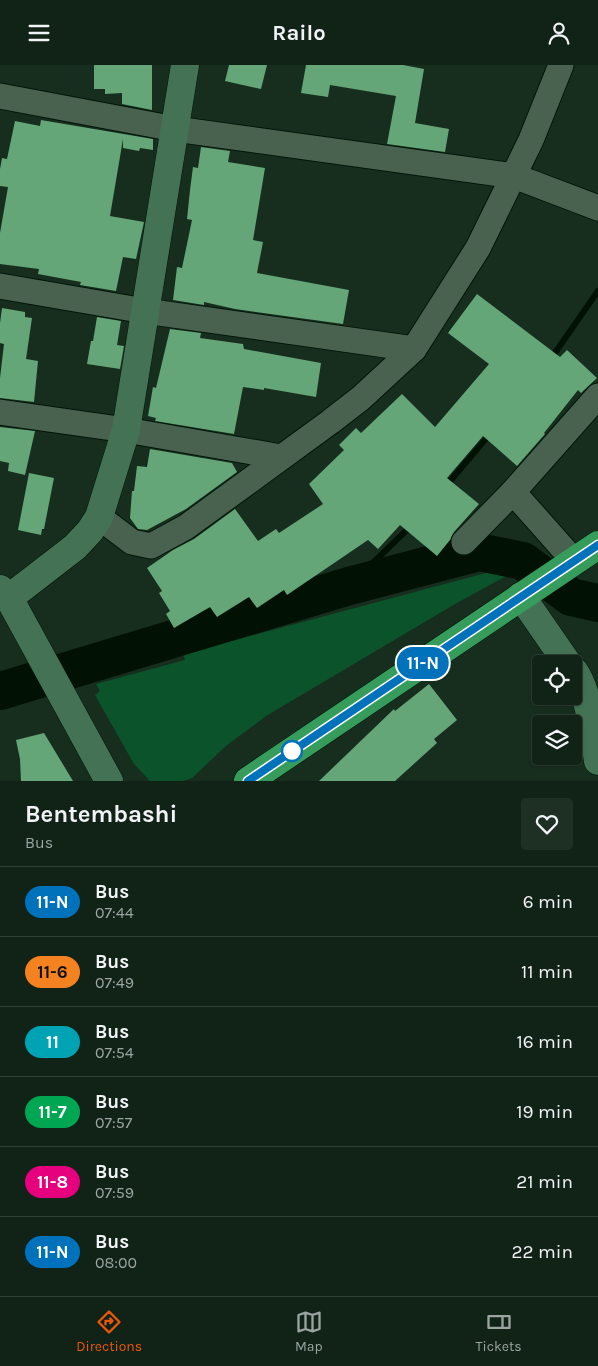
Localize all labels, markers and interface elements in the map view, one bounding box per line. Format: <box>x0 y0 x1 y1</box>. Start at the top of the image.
icon: menu <box>25 19 53 47</box>
icon: person <box>545 19 573 47</box>
text: Railo <box>272 20 326 46</box>
line badge: 11-N <box>388 647 458 679</box>
text: 11-N <box>407 652 439 674</box>
map controls <box>532 655 582 765</box>
button: locate <box>532 655 582 705</box>
button: layers <box>532 715 582 765</box>
unlabelled marker <box>281 740 303 762</box>
button: heart <box>521 798 573 850</box>
text: Bentembashi <box>25 800 177 828</box>
text: Bus <box>25 833 53 852</box>
text: Bus <box>95 881 129 903</box>
text: 11-N <box>36 891 69 913</box>
text: 6 min <box>523 891 573 913</box>
text: 07:44 <box>95 903 134 922</box>
text: Bus <box>95 951 129 973</box>
text: 11-6 <box>37 961 68 983</box>
text: 11 min <box>521 961 573 983</box>
text: 07:49 <box>95 973 134 992</box>
text: Bus <box>95 1021 129 1043</box>
text: 11 <box>46 1031 59 1053</box>
text: 16 min <box>516 1031 573 1053</box>
text: 07:54 <box>95 1043 134 1062</box>
text: Bus <box>95 1091 129 1113</box>
text: 11-7 <box>38 1101 67 1123</box>
text: 19 min <box>516 1101 573 1123</box>
text: 07:57 <box>95 1113 132 1132</box>
text: Bus <box>95 1161 129 1183</box>
text: 11-8 <box>37 1171 68 1193</box>
text: 21 min <box>516 1171 573 1193</box>
text: 07:59 <box>95 1183 134 1202</box>
text: Bus <box>95 1231 129 1253</box>
text: 11-N <box>36 1241 69 1263</box>
text: 22 min <box>512 1241 573 1263</box>
text: 08:00 <box>95 1253 137 1272</box>
tab: Directions <box>76 1308 142 1355</box>
tab: Map <box>295 1308 323 1355</box>
tab: Tickets <box>476 1308 522 1355</box>

